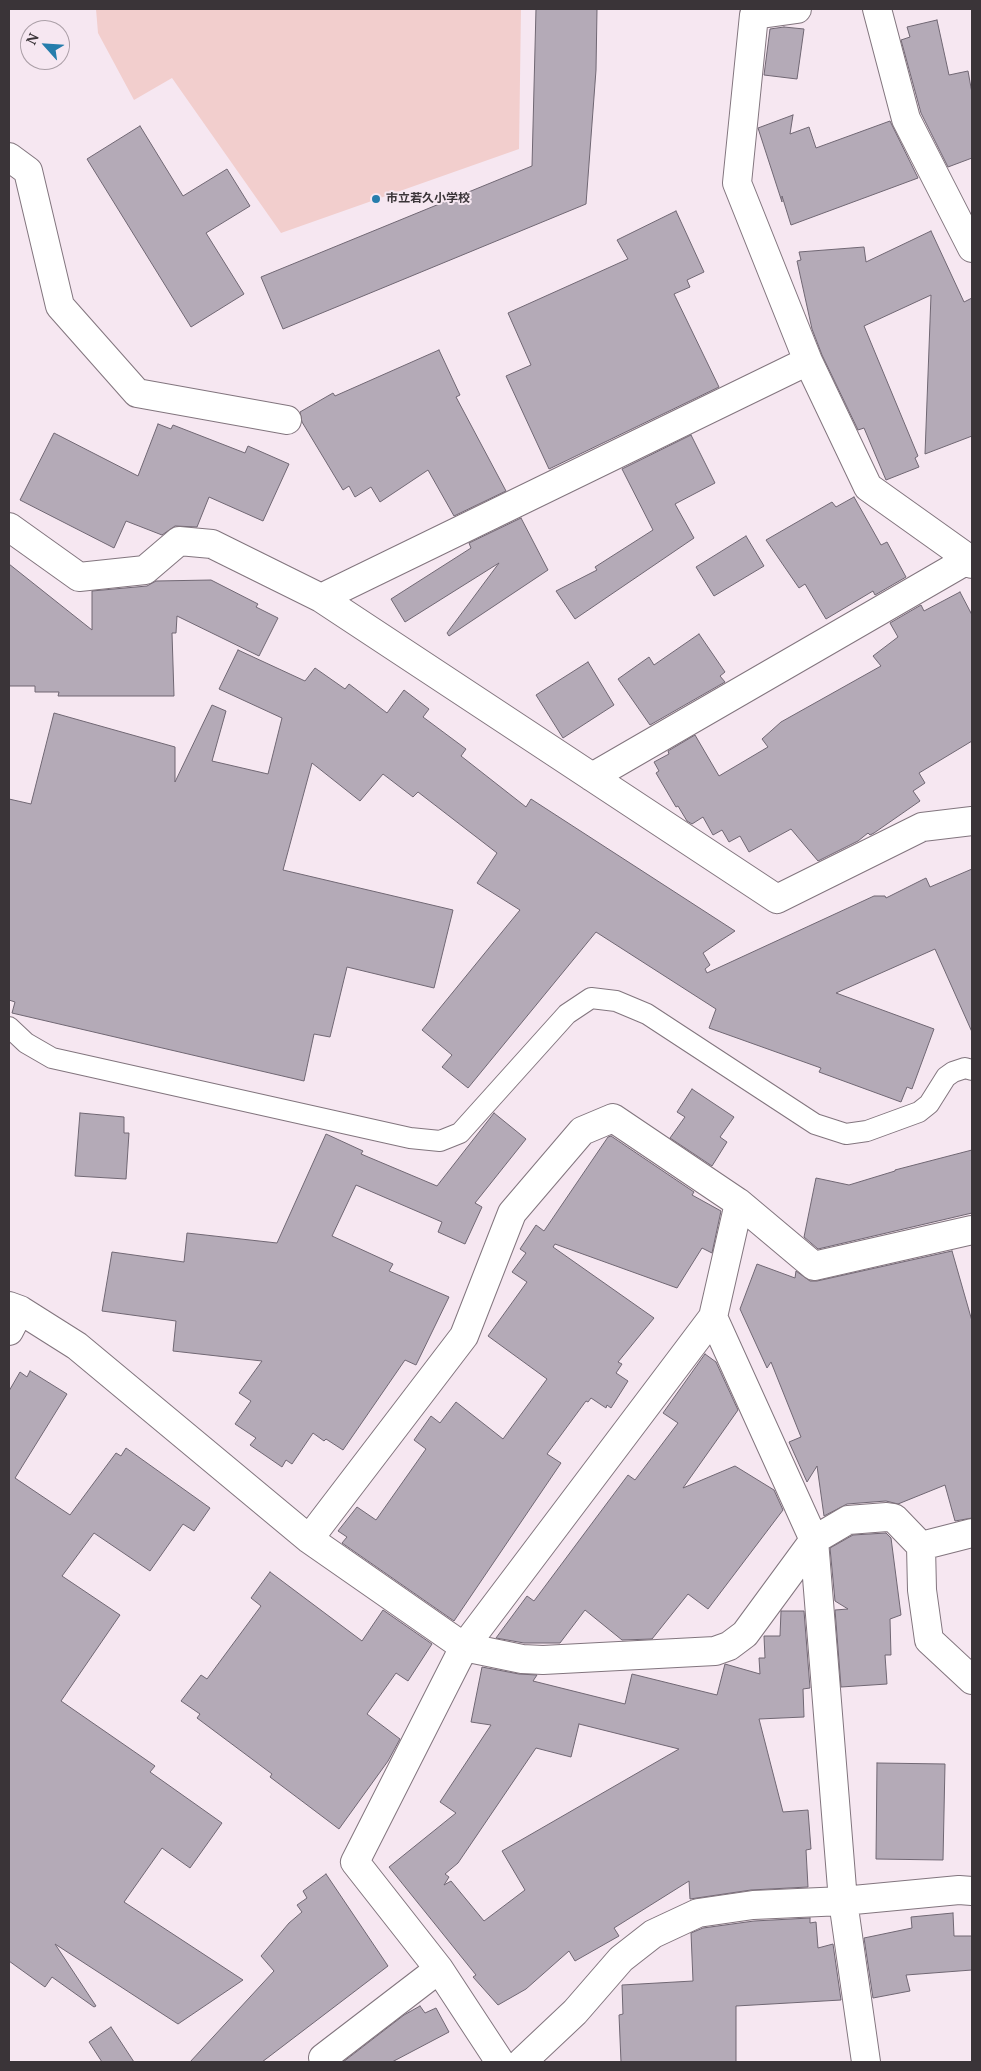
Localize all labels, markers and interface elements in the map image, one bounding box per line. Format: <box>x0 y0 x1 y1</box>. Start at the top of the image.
north arrow <box>20 20 70 70</box>
text: N <box>21 30 43 48</box>
place label: 市立若久小学校 <box>386 192 470 206</box>
marker: 市立若久小学校 <box>370 193 382 205</box>

